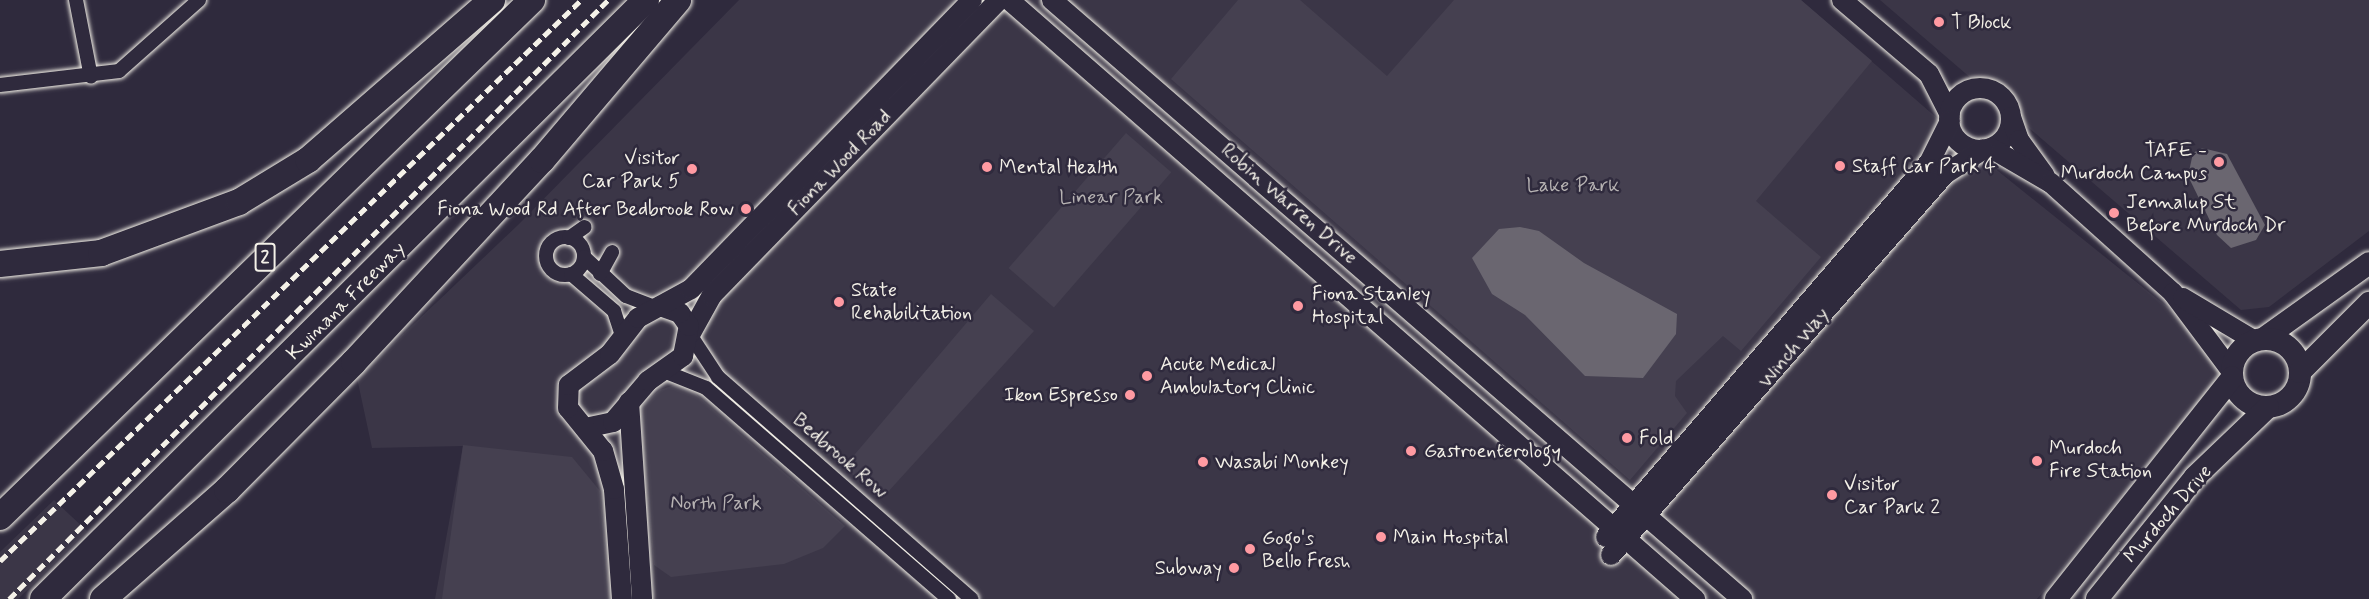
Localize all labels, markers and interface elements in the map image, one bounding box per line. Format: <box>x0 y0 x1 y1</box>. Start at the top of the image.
place label: T Block <box>1951 10 2012 34</box>
marker: T Block <box>1932 15 1946 29</box>
street label: Fiona Wood Road <box>782 104 898 222</box>
place label: TAFE - Murdoch Campus <box>2061 138 2207 185</box>
street label: Robin Warren Drive <box>1216 139 1362 269</box>
place label: Visitor Car Park 5 <box>585 146 680 193</box>
place label: Staff Car Park 4 <box>1852 154 1997 178</box>
place label: Mental Health <box>999 155 1121 179</box>
marker: TAFE - Murdoch Campus <box>2212 155 2226 169</box>
marker: Staff Car Park 4 <box>1833 159 1847 173</box>
marker: Mental Health <box>980 160 994 174</box>
marker: Visitor Car Park 5 <box>685 162 699 176</box>
park label: Lake Park <box>1529 173 1617 197</box>
park label: Linear Park <box>1059 185 1163 209</box>
place label: Jennalup St Before Murdoch Dr <box>2126 190 2287 237</box>
place label: Fiona Wood Rd After Bedbrook Row <box>436 197 734 221</box>
marker: Fiona Wood Rd After Bedbrook Row <box>739 202 753 216</box>
marker: Jennalup St Before Murdoch Dr <box>2107 206 2121 220</box>
street label: Kwinana Freeway <box>282 237 410 365</box>
road number: 2 <box>254 242 276 272</box>
place label: State Rehabilitation <box>851 278 972 325</box>
place label: Fiona Stanley Hospital <box>1312 282 1432 329</box>
marker: State Rehabilitation <box>832 295 846 309</box>
marker: Fiona Stanley Hospital <box>1289 297 1307 315</box>
street label: Winch Way <box>1753 303 1835 393</box>
place label: Acute Medical Ambulatory Clinic <box>1160 352 1315 399</box>
marker: Acute Medical Ambulatory Clinic <box>1138 367 1156 385</box>
place label: Ikon Espresso <box>1000 383 1118 407</box>
marker: Ikon Espresso <box>1123 388 1137 402</box>
street label: Bedbrook Row <box>788 409 892 503</box>
place label: Fold <box>1639 426 1673 450</box>
marker: Fold <box>1620 431 1634 445</box>
place label: Murdoch Fire Station <box>2049 437 2146 484</box>
place label: Gastroenterology <box>1424 439 1561 463</box>
marker: Gastroenterology <box>1402 442 1420 460</box>
place label: Wasabi Monkey <box>1215 450 1349 474</box>
marker: Murdoch Fire Station <box>2030 454 2044 468</box>
marker: Wasabi Monkey <box>1196 455 1210 469</box>
street label: Murdoch Drive <box>2119 460 2217 568</box>
place label: Visitor Car Park 2 <box>1844 472 1937 519</box>
marker: Visitor Car Park 2 <box>1825 488 1839 502</box>
park label: North Park <box>670 491 762 515</box>
place label: Main Hospital <box>1393 525 1513 549</box>
place label: Gogo's Bello Fresh <box>1262 526 1351 573</box>
marker: Main Hospital <box>1374 530 1388 544</box>
marker: Gogo's Bello Fresh <box>1243 542 1257 556</box>
place label: Subway <box>1155 556 1222 580</box>
marker: Subway <box>1227 561 1241 575</box>

